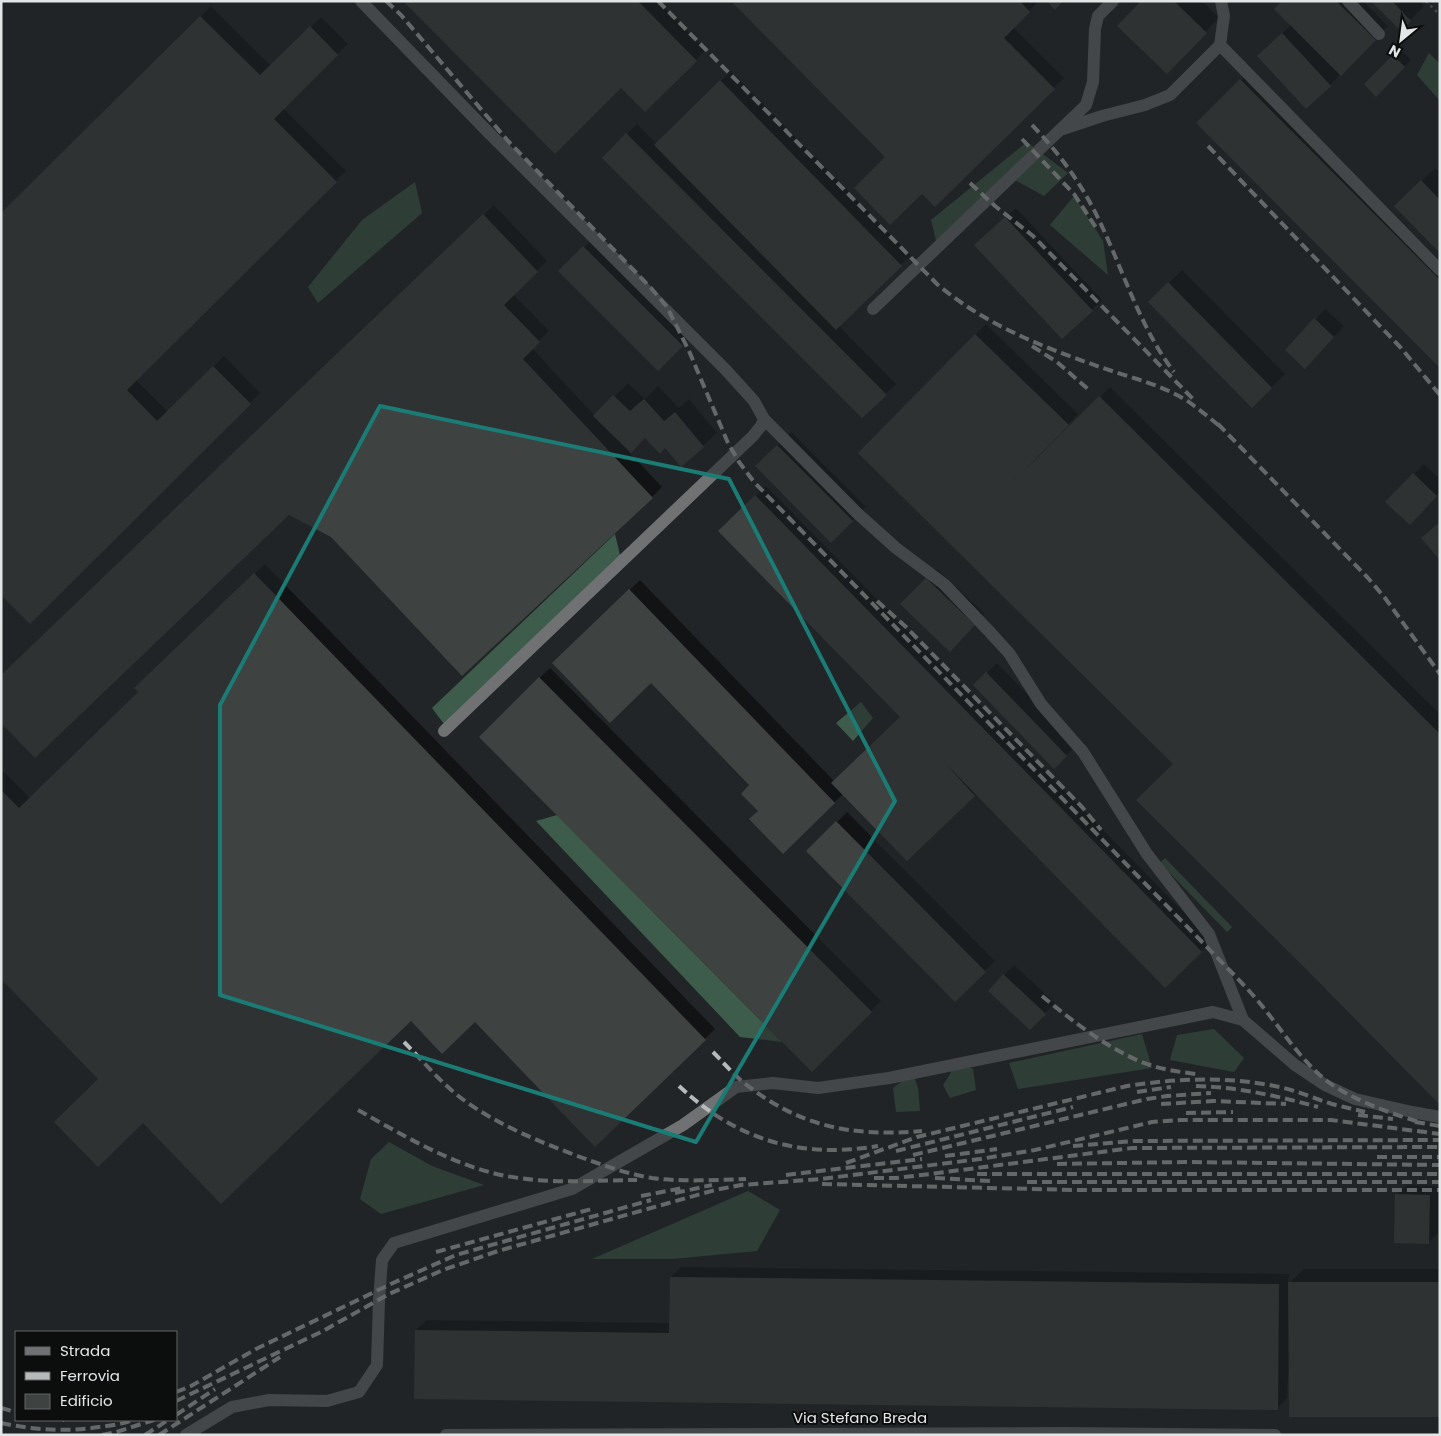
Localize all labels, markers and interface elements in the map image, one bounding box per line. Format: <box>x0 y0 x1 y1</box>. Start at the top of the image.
north arrow <box>1376 15 1426 65</box>
text: N <box>1385 40 1404 63</box>
legend <box>15 1331 178 1421</box>
text: Strada <box>60 1340 110 1361</box>
text: Ferrovia <box>60 1365 120 1386</box>
text: Edificio <box>60 1390 113 1411</box>
street label: Via Stefano Breda <box>793 1407 927 1428</box>

